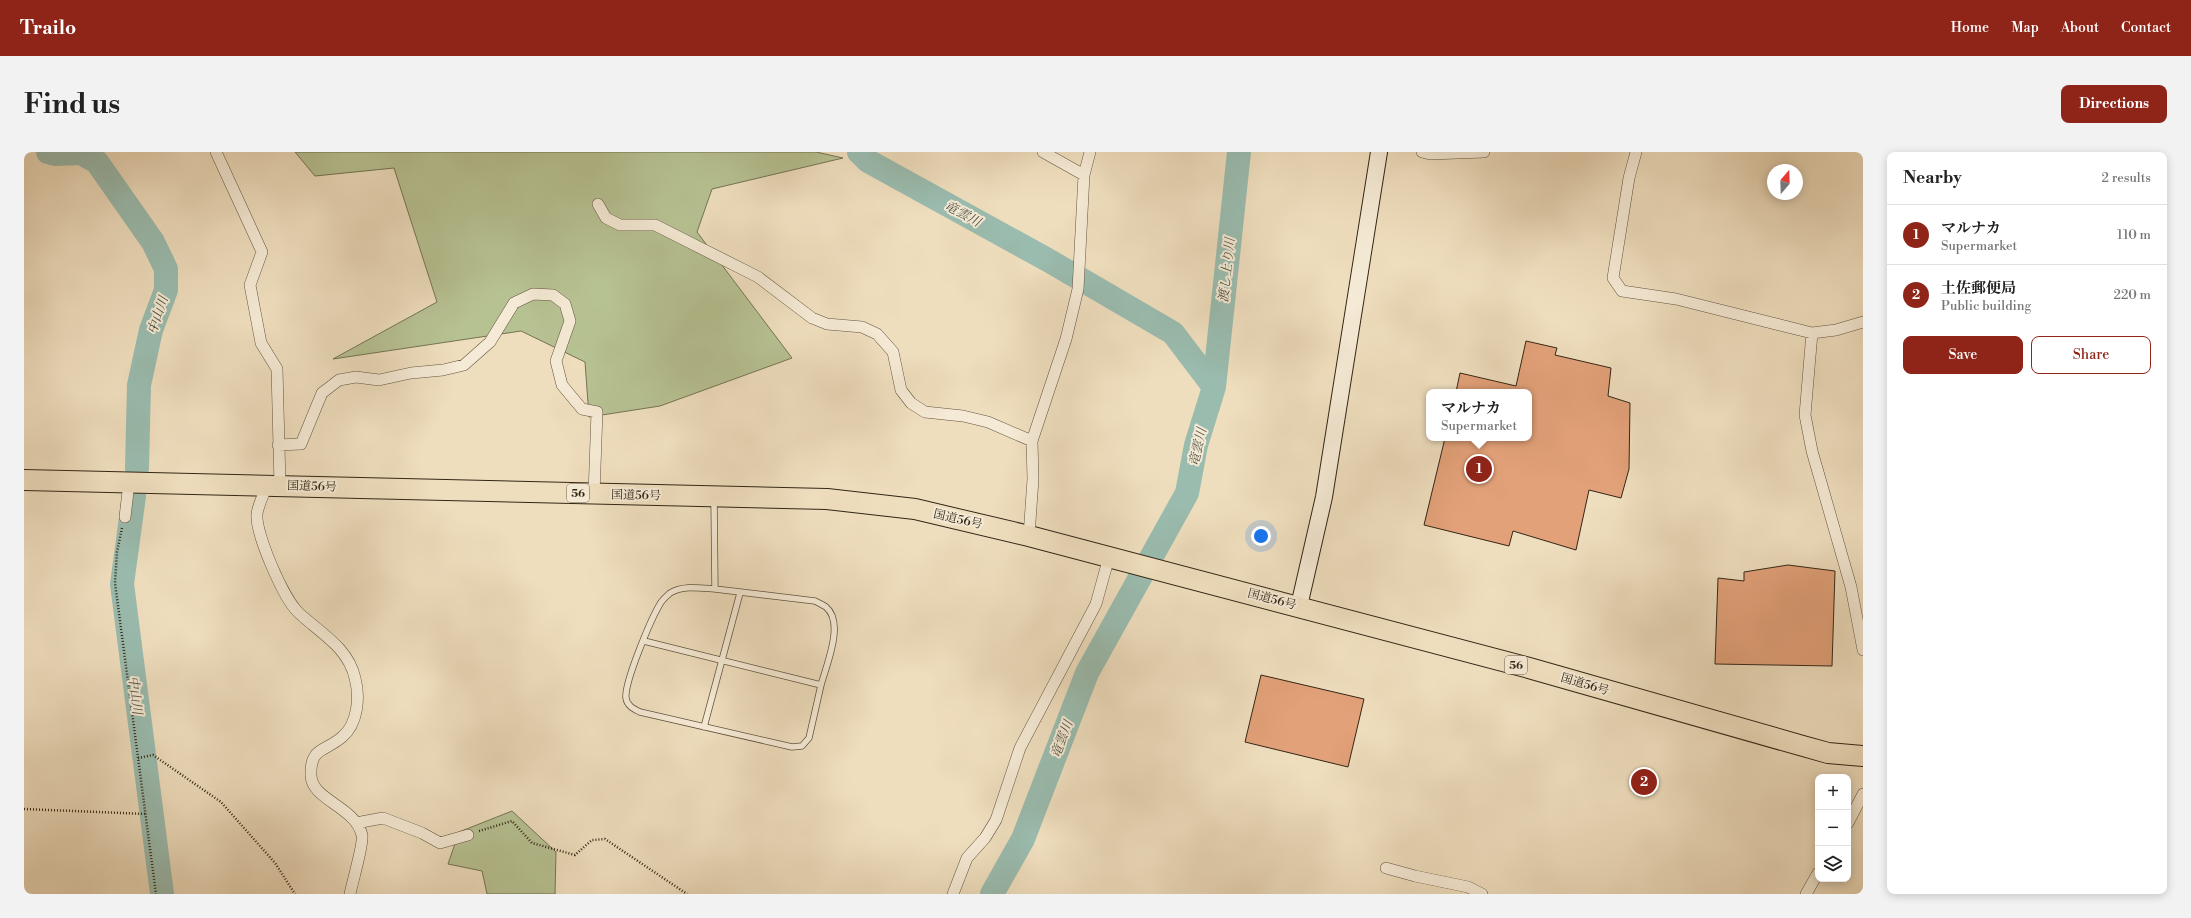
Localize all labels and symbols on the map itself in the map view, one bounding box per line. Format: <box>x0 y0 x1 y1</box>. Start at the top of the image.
north arrow <box>1767 164 1803 200</box>
water label: 竜雲川 <box>942 197 985 231</box>
water label: 渡し上り川 <box>1216 235 1239 303</box>
water label: 中山川 <box>144 292 173 336</box>
water label: 竜雲川 <box>1186 424 1211 468</box>
pin: 1 <box>1466 454 1492 484</box>
street label: 国道56号 <box>287 478 337 495</box>
road number: 56 <box>567 484 589 502</box>
street label: 国道56号 <box>611 488 661 503</box>
street label: 国道56号 <box>932 507 984 532</box>
your location <box>1251 526 1271 546</box>
street label: 国道56号 <box>1246 586 1298 613</box>
road number: 56 <box>1505 656 1527 674</box>
street label: 国道56号 <box>1559 670 1611 699</box>
water label: 中山川 <box>125 675 146 717</box>
water label: 竜雲川 <box>1047 716 1077 760</box>
pin: 2 <box>1631 767 1657 797</box>

